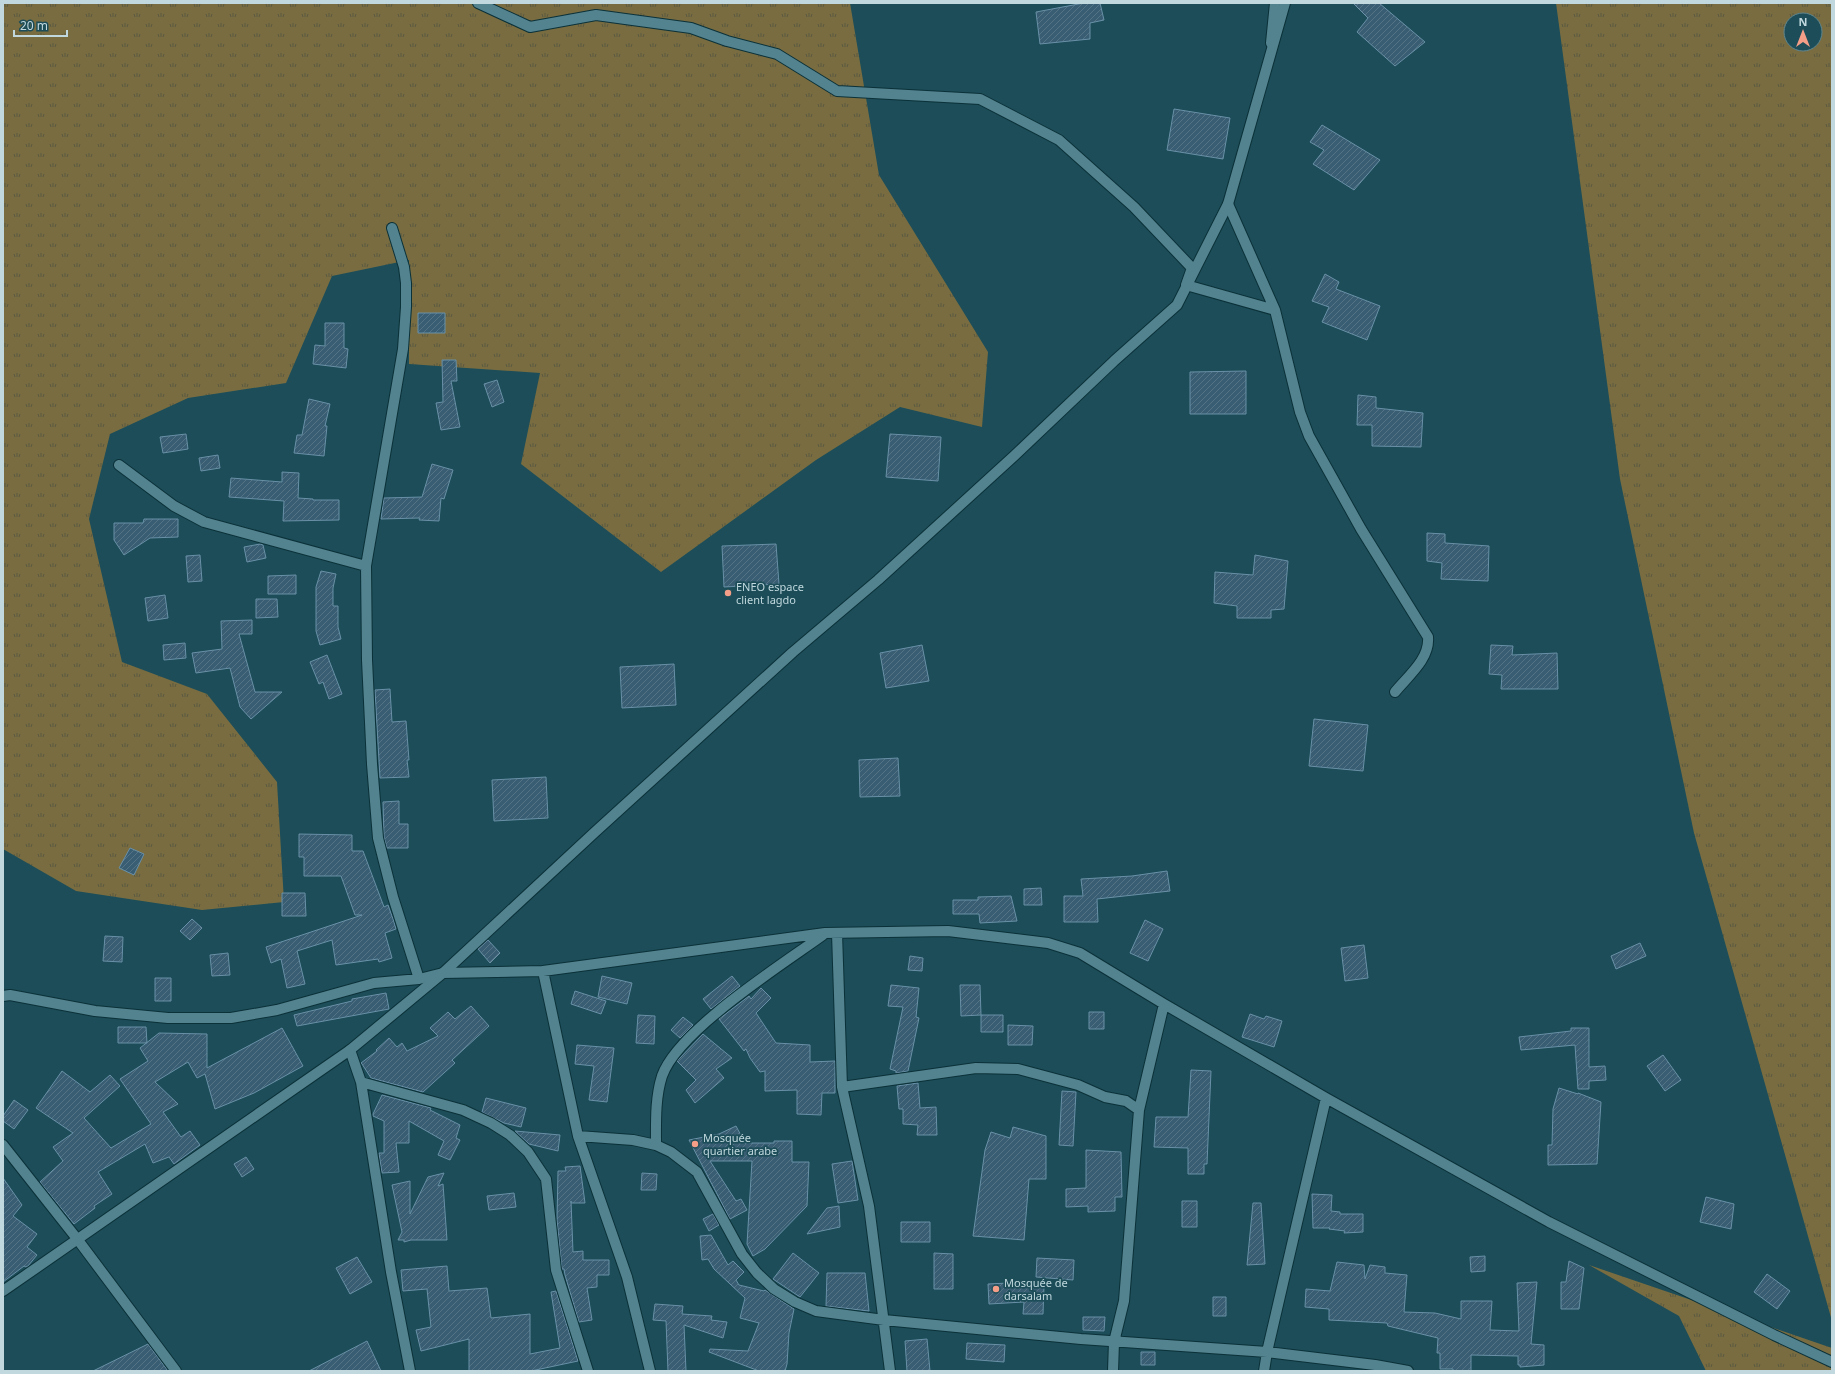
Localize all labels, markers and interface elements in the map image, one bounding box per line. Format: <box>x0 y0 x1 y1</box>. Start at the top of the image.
scale bar <box>14 12 67 38</box>
north arrow <box>1783 12 1823 52</box>
text: N <box>1799 14 1807 29</box>
text: 20 m <box>20 17 48 34</box>
place label: ENEO espace client lagdo <box>736 579 804 607</box>
marker: ENEO espace client lagdo <box>723 588 733 598</box>
place label: Mosquée quartier arabe <box>703 1130 777 1158</box>
marker: Mosquée quartier arabe <box>690 1139 700 1149</box>
place label: Mosquée de darsalam <box>1004 1275 1068 1303</box>
marker: Mosquée de darsalam <box>991 1284 1001 1294</box>

